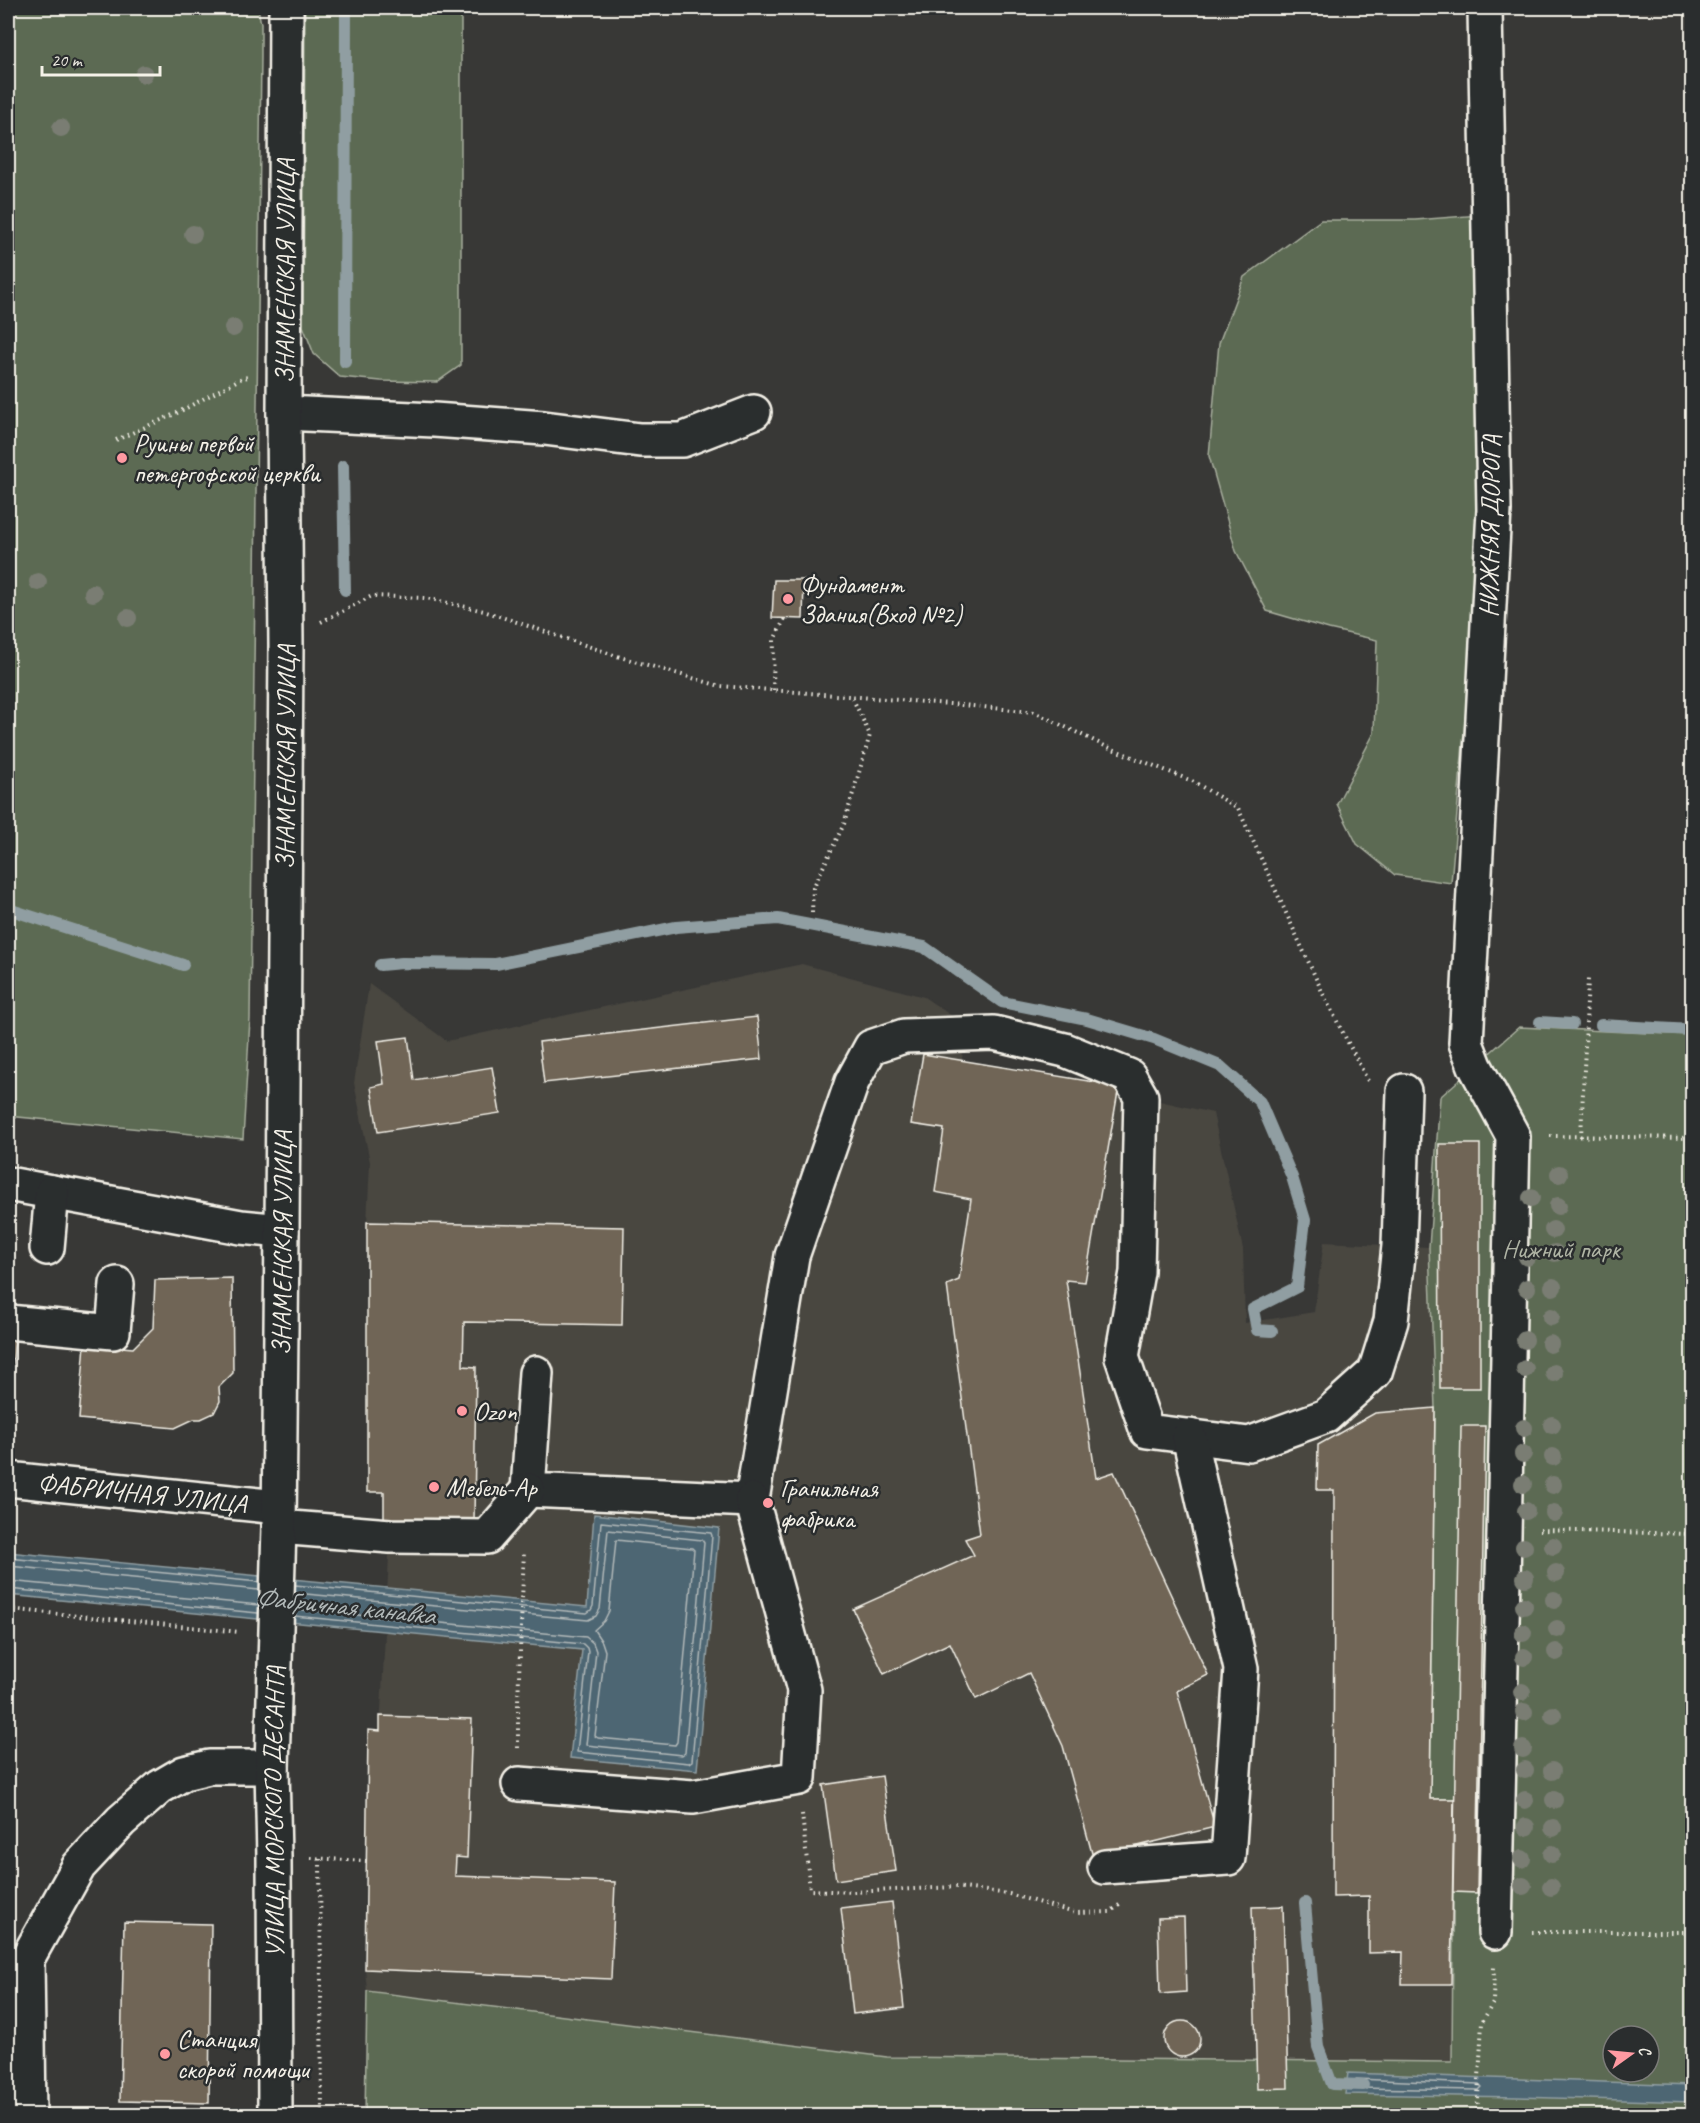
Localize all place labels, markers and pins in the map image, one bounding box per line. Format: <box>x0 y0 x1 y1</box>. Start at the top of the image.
place label: Руины первой петергофской церкви <box>134 427 321 490</box>
marker: Руины первой петергофской церкви <box>115 451 129 465</box>
place label: Фундамент Здания(Вход №2) <box>800 568 964 631</box>
marker: Фундамент Здания(Вход №2) <box>781 592 795 606</box>
place label: Ozon <box>474 1395 517 1428</box>
marker: Ozon <box>455 1404 469 1418</box>
place label: Мебель-Ар <box>446 1471 538 1504</box>
place label: Гранильная фабрика <box>780 1472 880 1535</box>
marker: Мебель-Ар <box>427 1480 441 1494</box>
marker: Гранильная фабрика <box>761 1496 775 1510</box>
place label: Станция скорой помощи <box>177 2023 311 2086</box>
marker: Станция скорой помощи <box>158 2047 172 2061</box>

